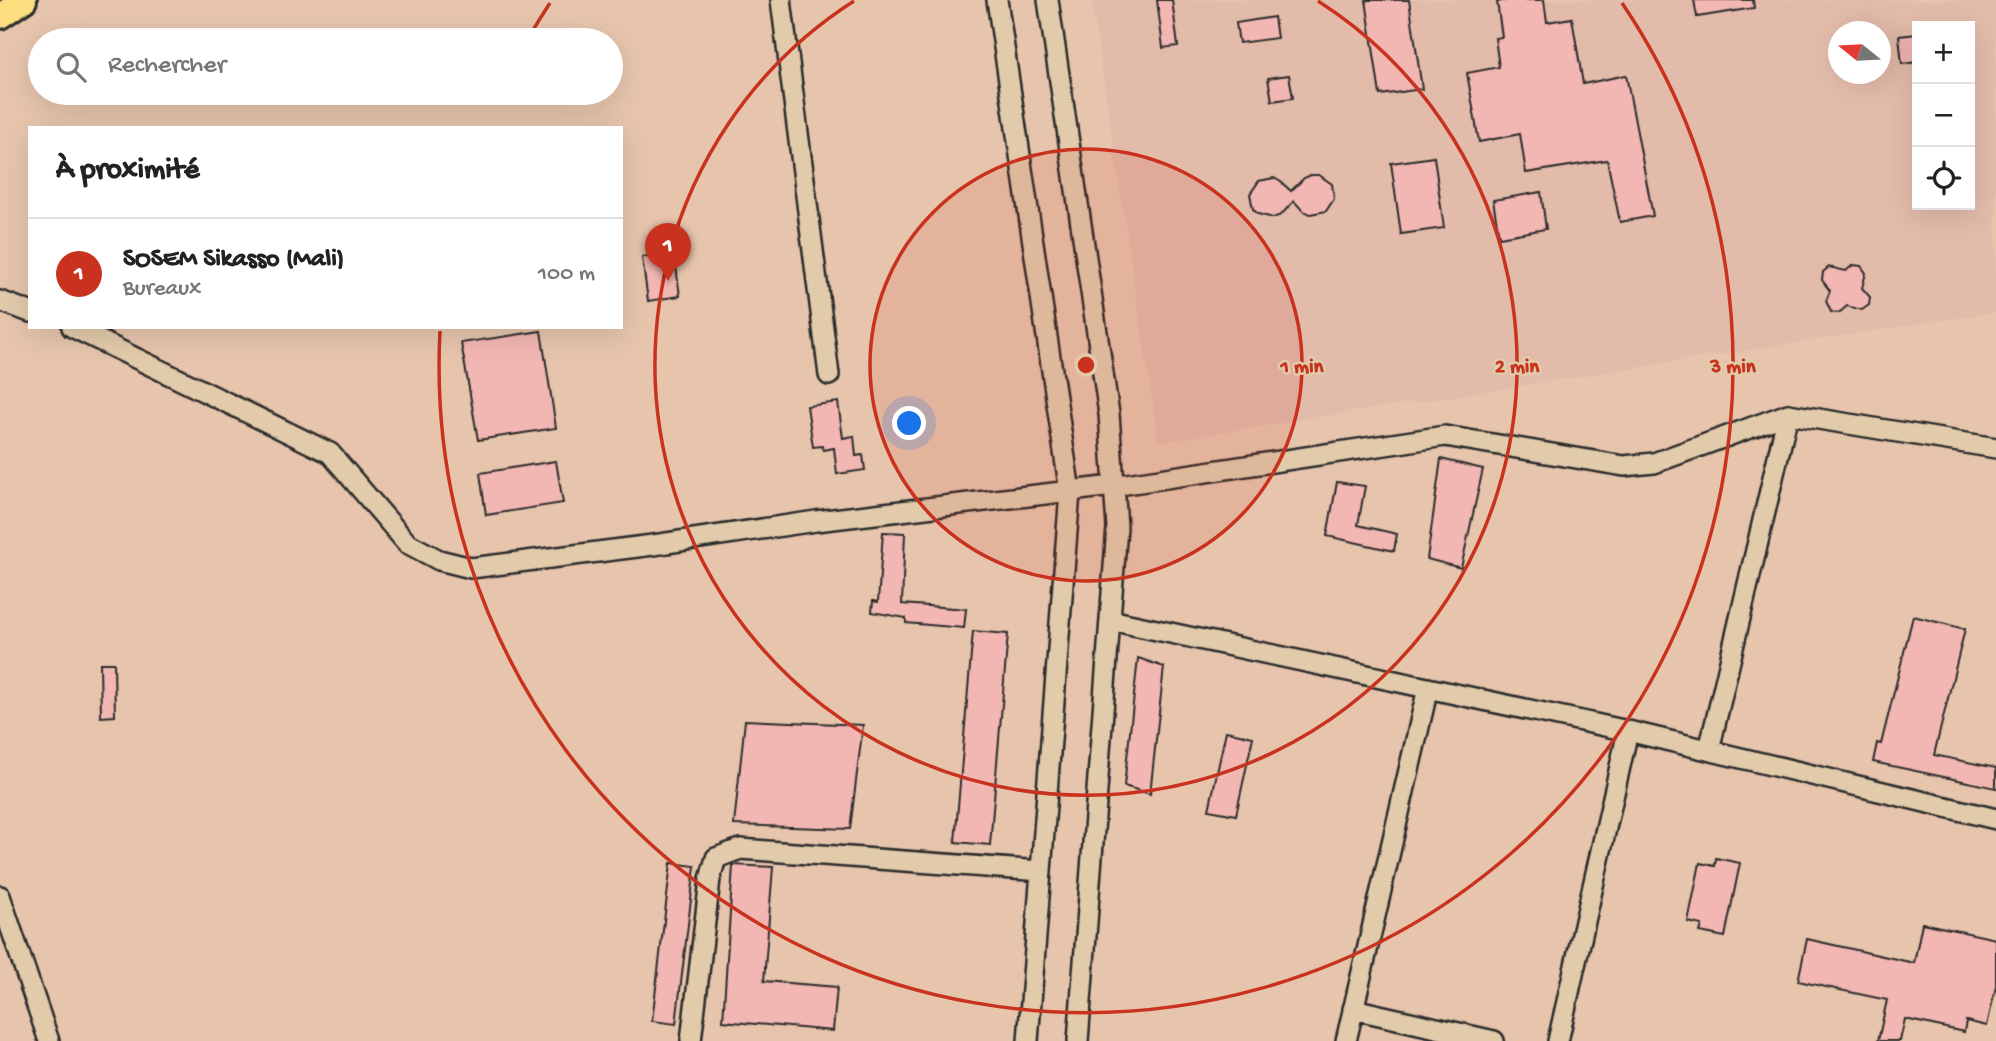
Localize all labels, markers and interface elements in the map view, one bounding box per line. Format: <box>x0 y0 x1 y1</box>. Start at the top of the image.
north arrow <box>1828 21 1891 84</box>
map controls <box>1912 21 1975 210</box>
button: + <box>1912 21 1975 84</box>
search box <box>28 28 623 105</box>
icon: search <box>52 48 90 86</box>
text: Rechercher <box>108 51 226 82</box>
button: − <box>1912 84 1975 147</box>
button: locate <box>1912 147 1975 210</box>
text: À proximité <box>56 154 200 189</box>
pin: 1 <box>645 223 691 281</box>
text: SOSEM Sikasso (Mali) <box>123 245 344 276</box>
text: 1 <box>74 261 84 288</box>
text: 100 m <box>538 261 595 288</box>
text: Bureaux <box>123 276 201 303</box>
centre of rings <box>1074 353 1098 377</box>
text: 1 min <box>1280 356 1324 381</box>
text: 2 min <box>1495 356 1540 381</box>
text: 3 min <box>1709 356 1757 381</box>
your location <box>892 406 926 440</box>

